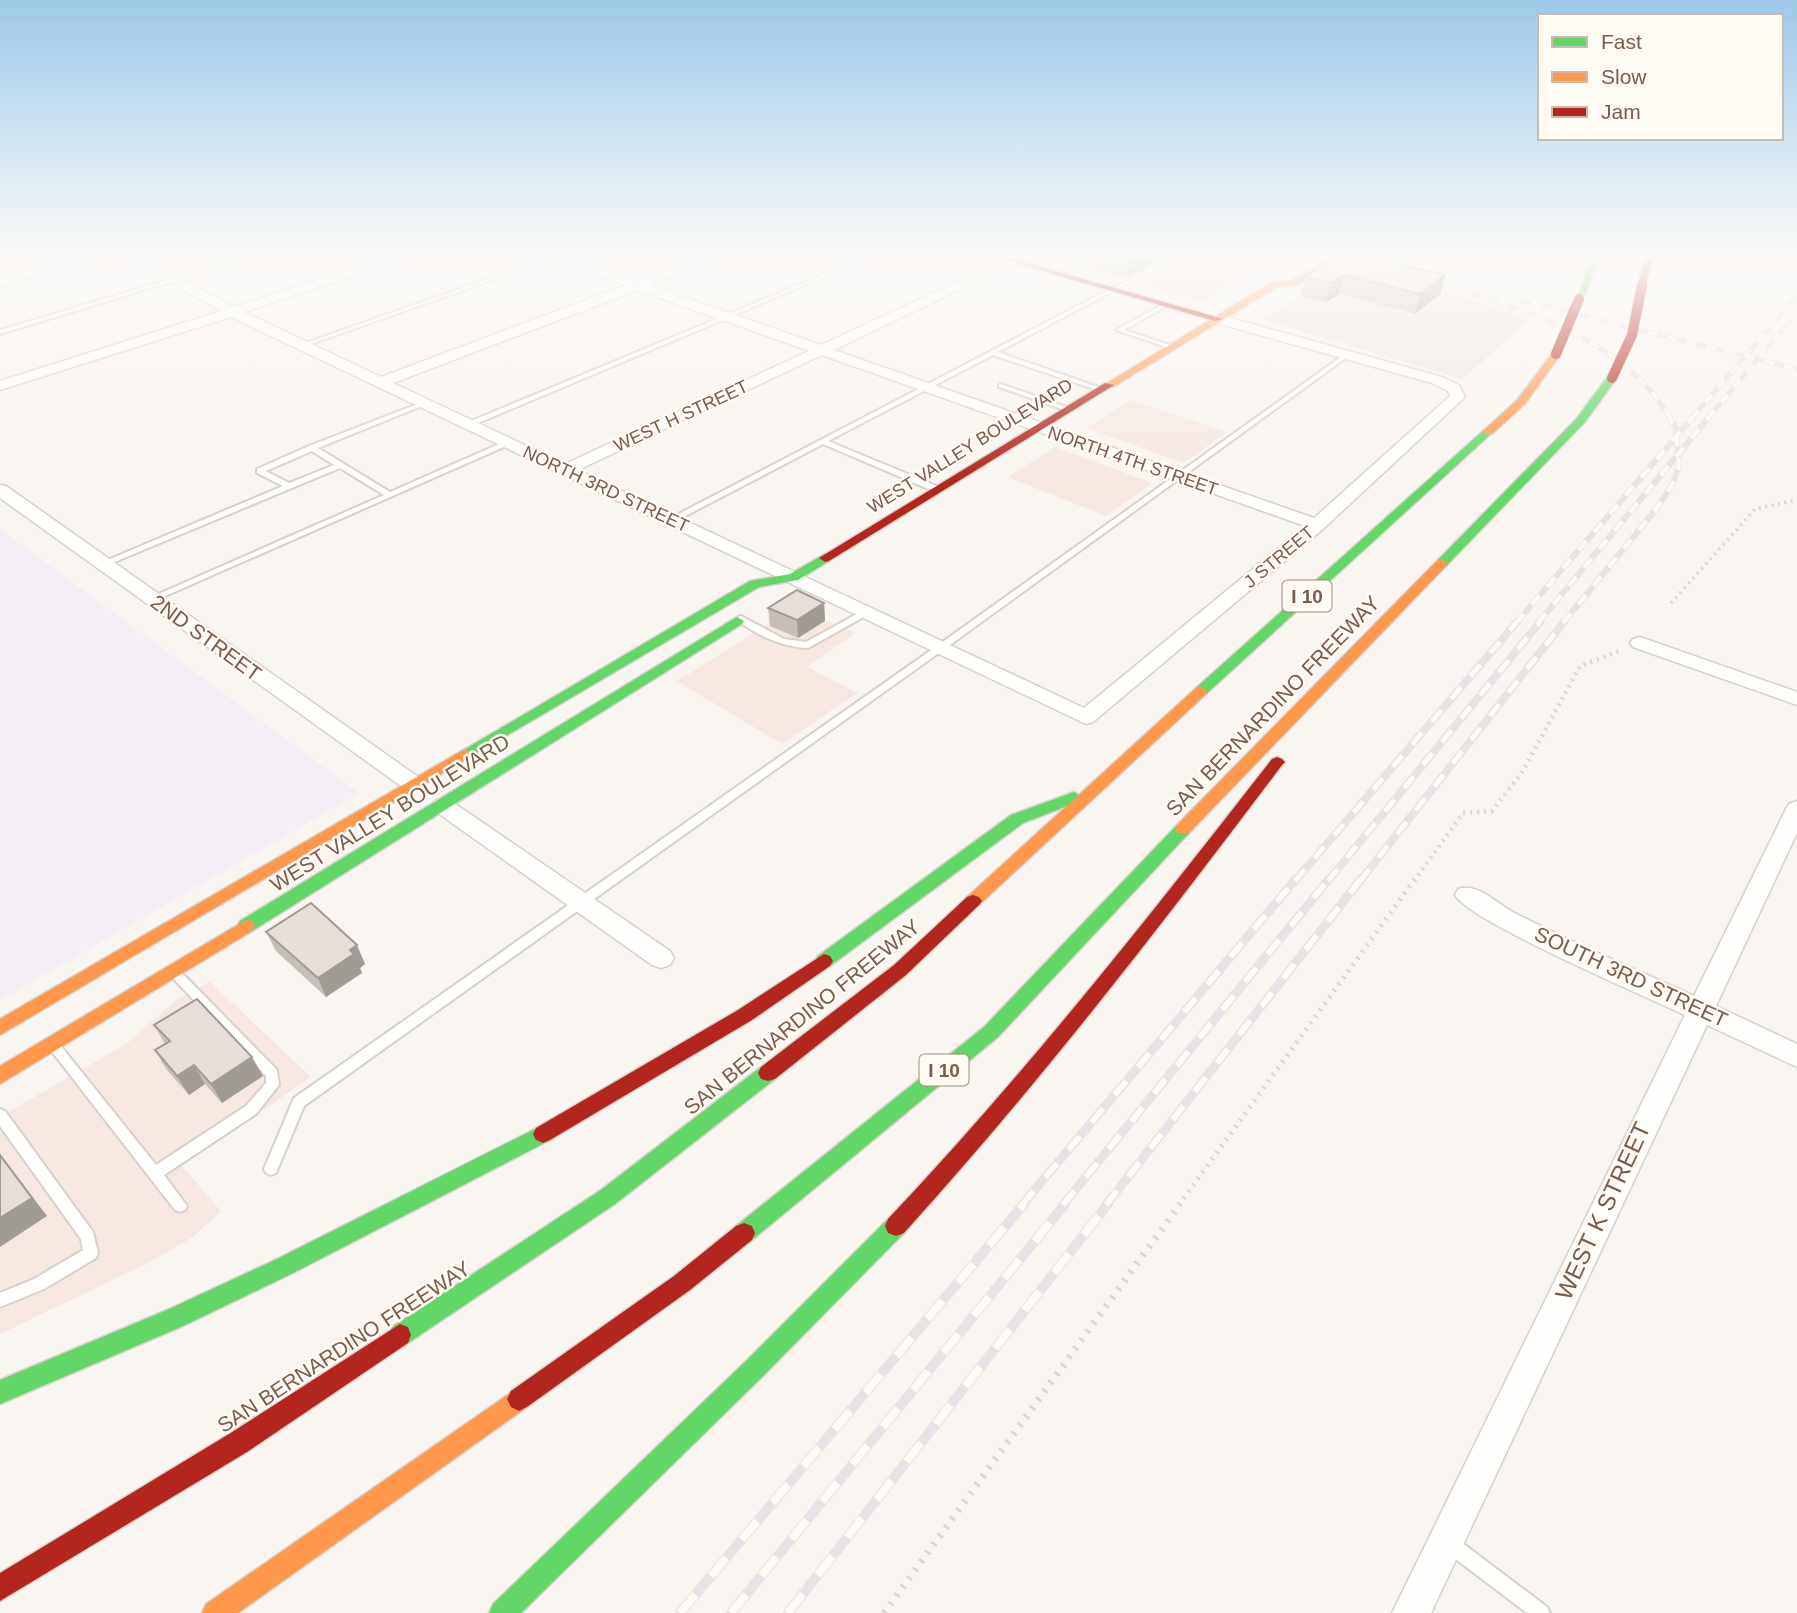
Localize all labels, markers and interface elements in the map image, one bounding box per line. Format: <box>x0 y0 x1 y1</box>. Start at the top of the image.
legend <box>1538 14 1783 140</box>
text: Fast <box>1601 30 1642 53</box>
text: Slow <box>1601 65 1647 88</box>
text: Jam <box>1601 100 1641 123</box>
street label: WEST VALLEY BOULEVARD <box>864 375 1076 517</box>
street label: WEST H STREET <box>611 376 751 456</box>
street label: NORTH 4TH STREET <box>1045 422 1221 500</box>
street label: NORTH 3RD STREET <box>520 442 692 536</box>
street label: J STREET <box>1240 522 1318 592</box>
road number: I 10 <box>1282 580 1332 611</box>
street label: 2ND STREET <box>147 590 266 685</box>
street label: SAN BERNARDINO FREEWAY <box>1161 591 1384 820</box>
street label: WEST VALLEY BOULEVARD <box>266 729 513 896</box>
street label: SAN BERNARDINO FREEWAY <box>679 914 924 1119</box>
street label: SOUTH 3RD STREET <box>1531 922 1731 1031</box>
road number: I 10 <box>920 1054 968 1086</box>
street label: WEST K STREET <box>1550 1117 1656 1304</box>
street label: SAN BERNARDINO FREEWAY <box>213 1256 474 1437</box>

